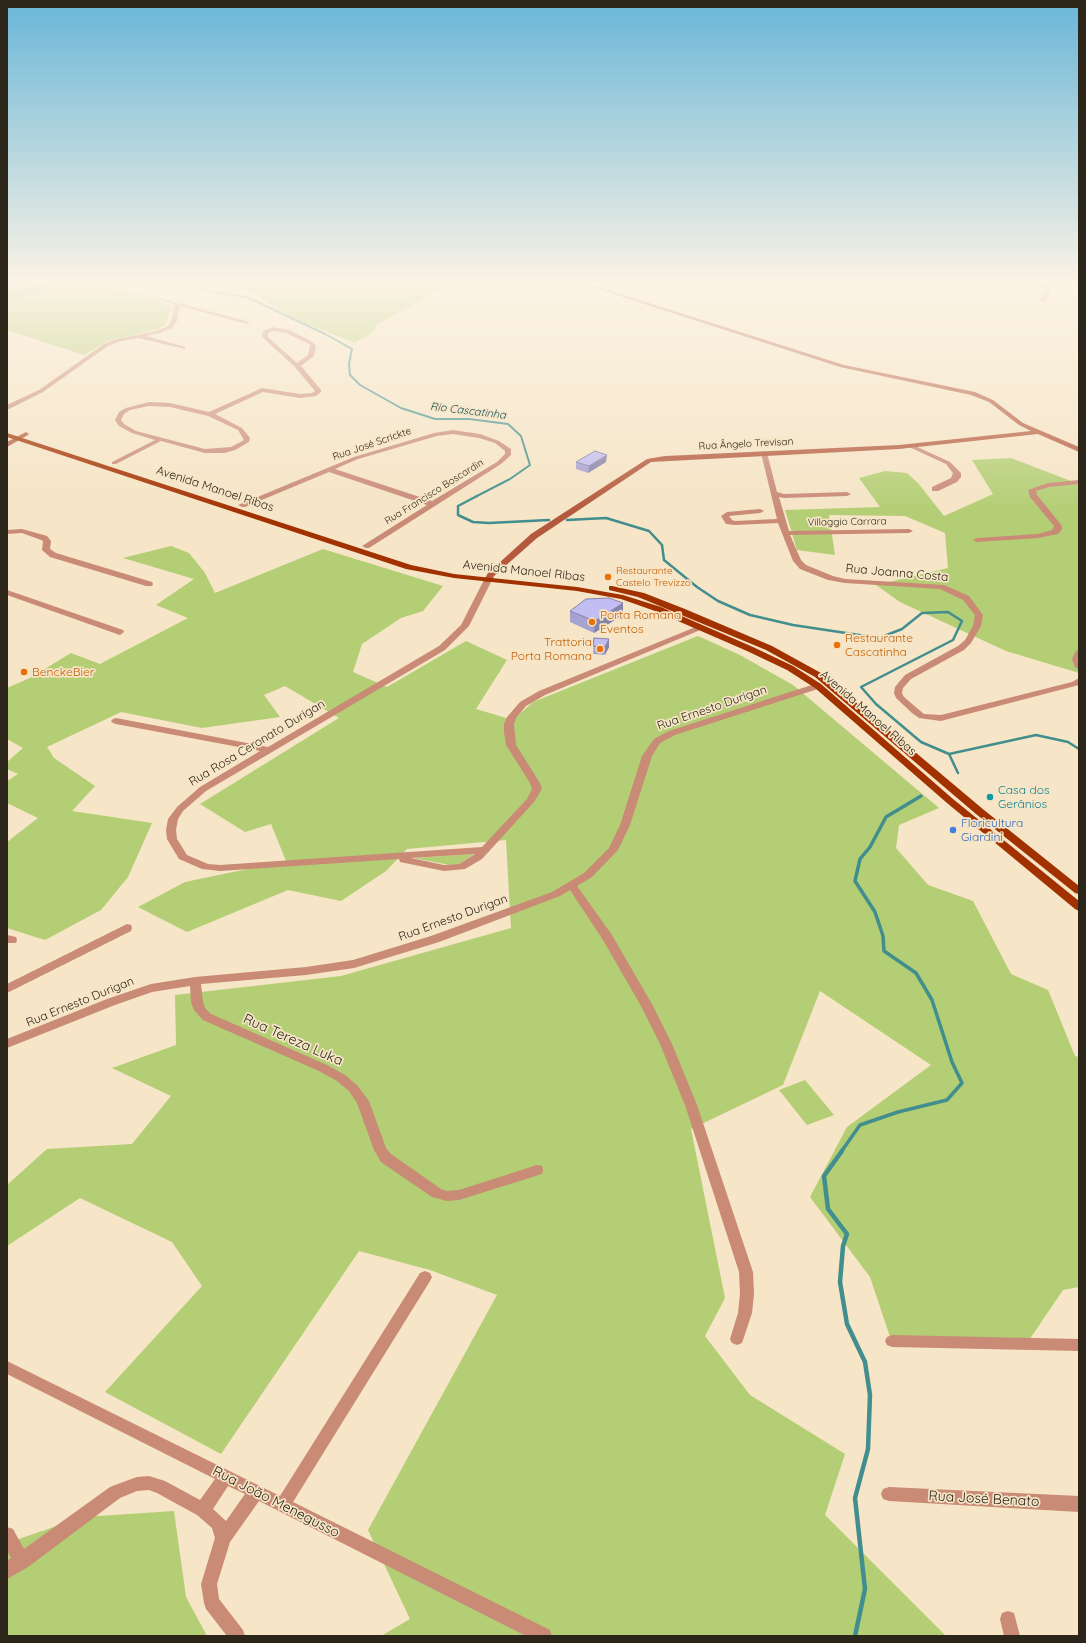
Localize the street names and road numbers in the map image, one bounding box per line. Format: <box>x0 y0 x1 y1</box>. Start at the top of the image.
street label: Rua José Scrickte <box>331 425 413 463</box>
street label: Rua Ângelo Trevisan <box>698 436 794 452</box>
street label: Rua Francisco Boscardin <box>382 457 486 527</box>
street label: Avenida Manoel Ribas <box>154 463 276 515</box>
street label: Villaggio Carrara <box>807 515 887 529</box>
street label: Avenida Manoel Ribas <box>462 557 586 585</box>
street label: Rua Joanna Costa <box>845 561 949 585</box>
street label: Avenida Manoel Ribas <box>817 667 919 759</box>
street label: Rua Ernesto Durigan <box>655 682 769 734</box>
street label: Rua Rosa Ceronato Durigan <box>186 697 328 789</box>
street label: Rua Ernesto Durigan <box>397 892 509 944</box>
street label: Rua Ernesto Durigan <box>24 974 136 1030</box>
street label: Rua Tereza Luka <box>240 1010 346 1070</box>
street label: Rua João Menegusso <box>210 1463 342 1541</box>
street label: Rua José Benato <box>928 1488 1040 1510</box>

